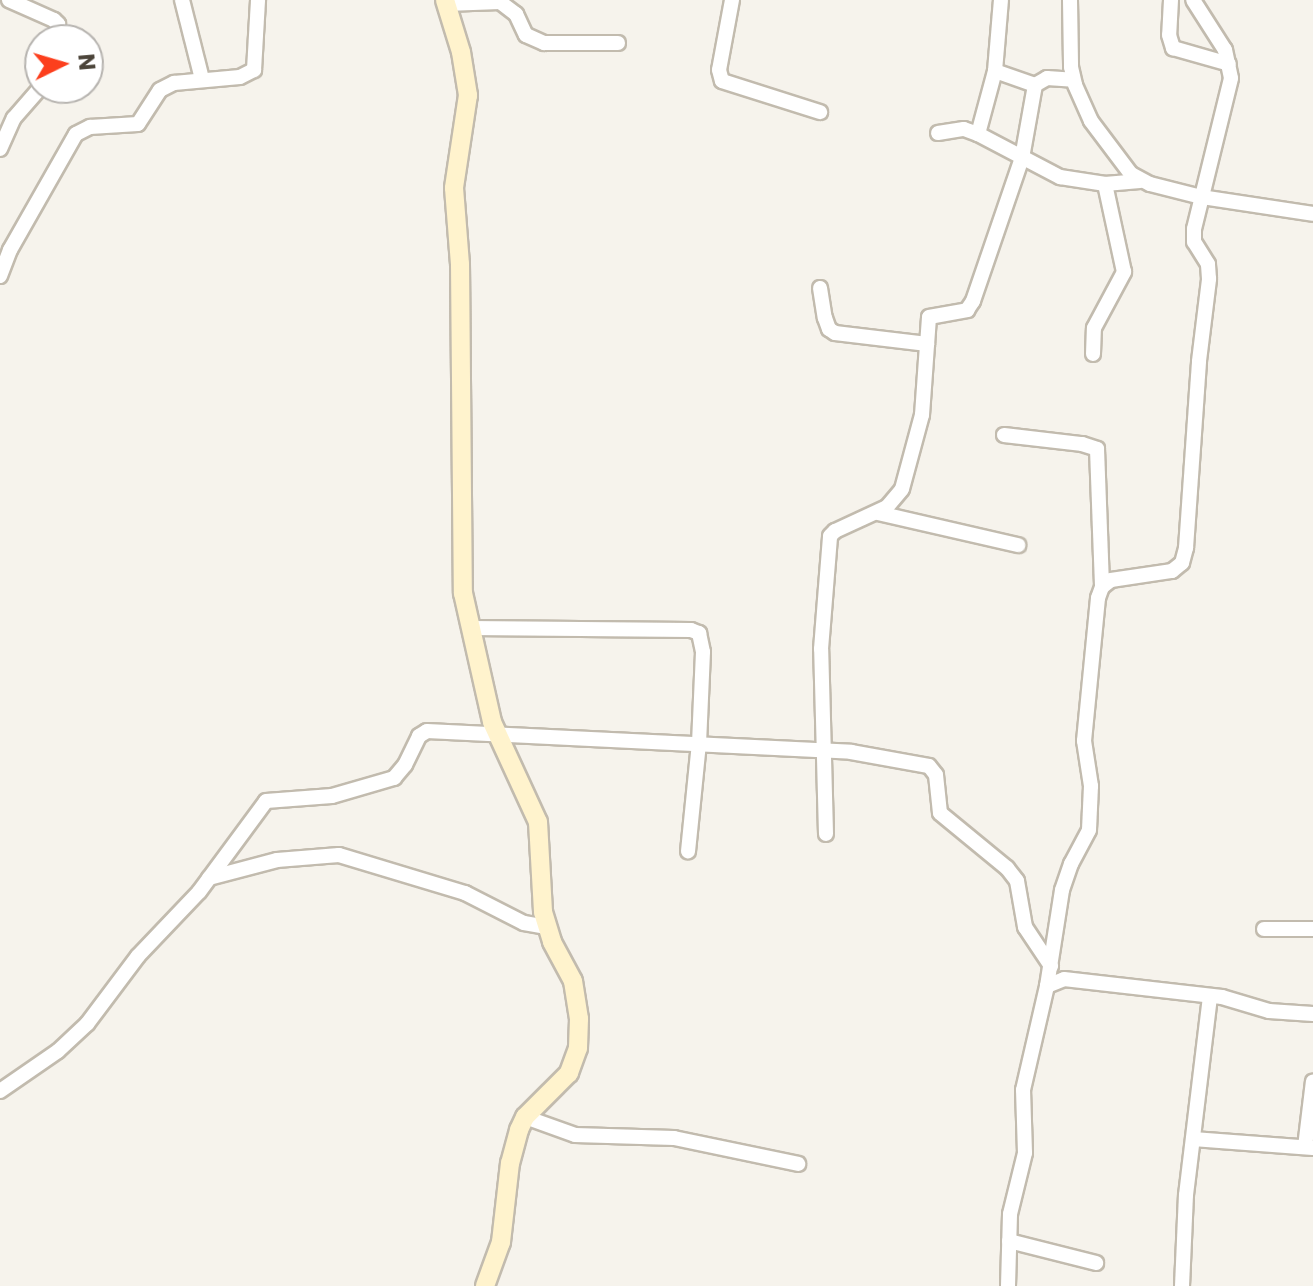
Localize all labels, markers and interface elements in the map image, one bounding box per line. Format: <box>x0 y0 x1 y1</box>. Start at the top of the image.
north arrow <box>24 24 104 104</box>
text: N <box>70 52 103 72</box>

